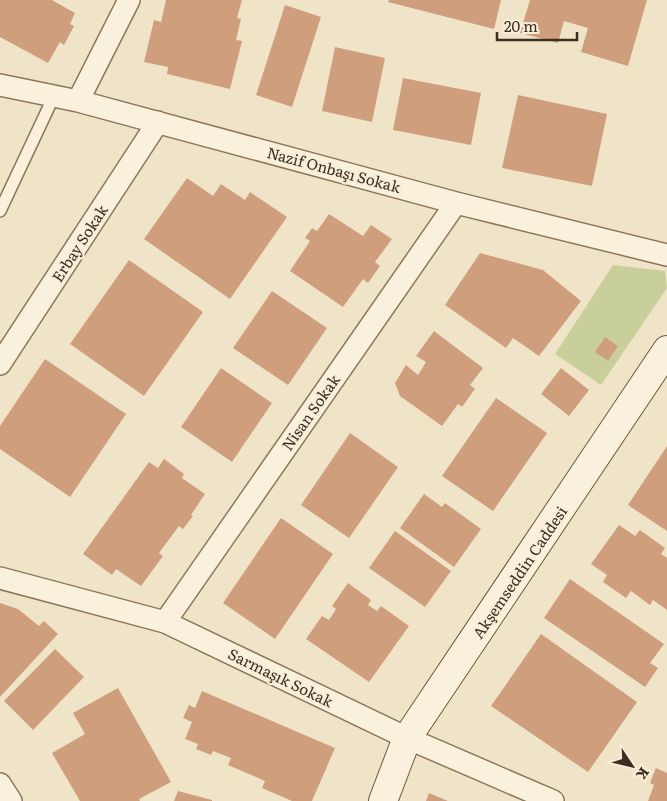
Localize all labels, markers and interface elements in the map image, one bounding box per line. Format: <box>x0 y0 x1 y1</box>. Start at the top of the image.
scale bar <box>497 10 577 42</box>
text: 20 m <box>504 14 538 37</box>
street label: Nazif Onbaşı Sokak <box>265 140 404 198</box>
street label: Erbay Sokak <box>45 199 113 286</box>
street label: Nisan Sokak <box>275 368 345 455</box>
street label: Akşemseddin Caddesi <box>466 501 572 643</box>
street label: Sarmaşık Sokak <box>225 642 338 713</box>
north arrow <box>607 741 657 791</box>
text: K <box>632 764 655 784</box>

